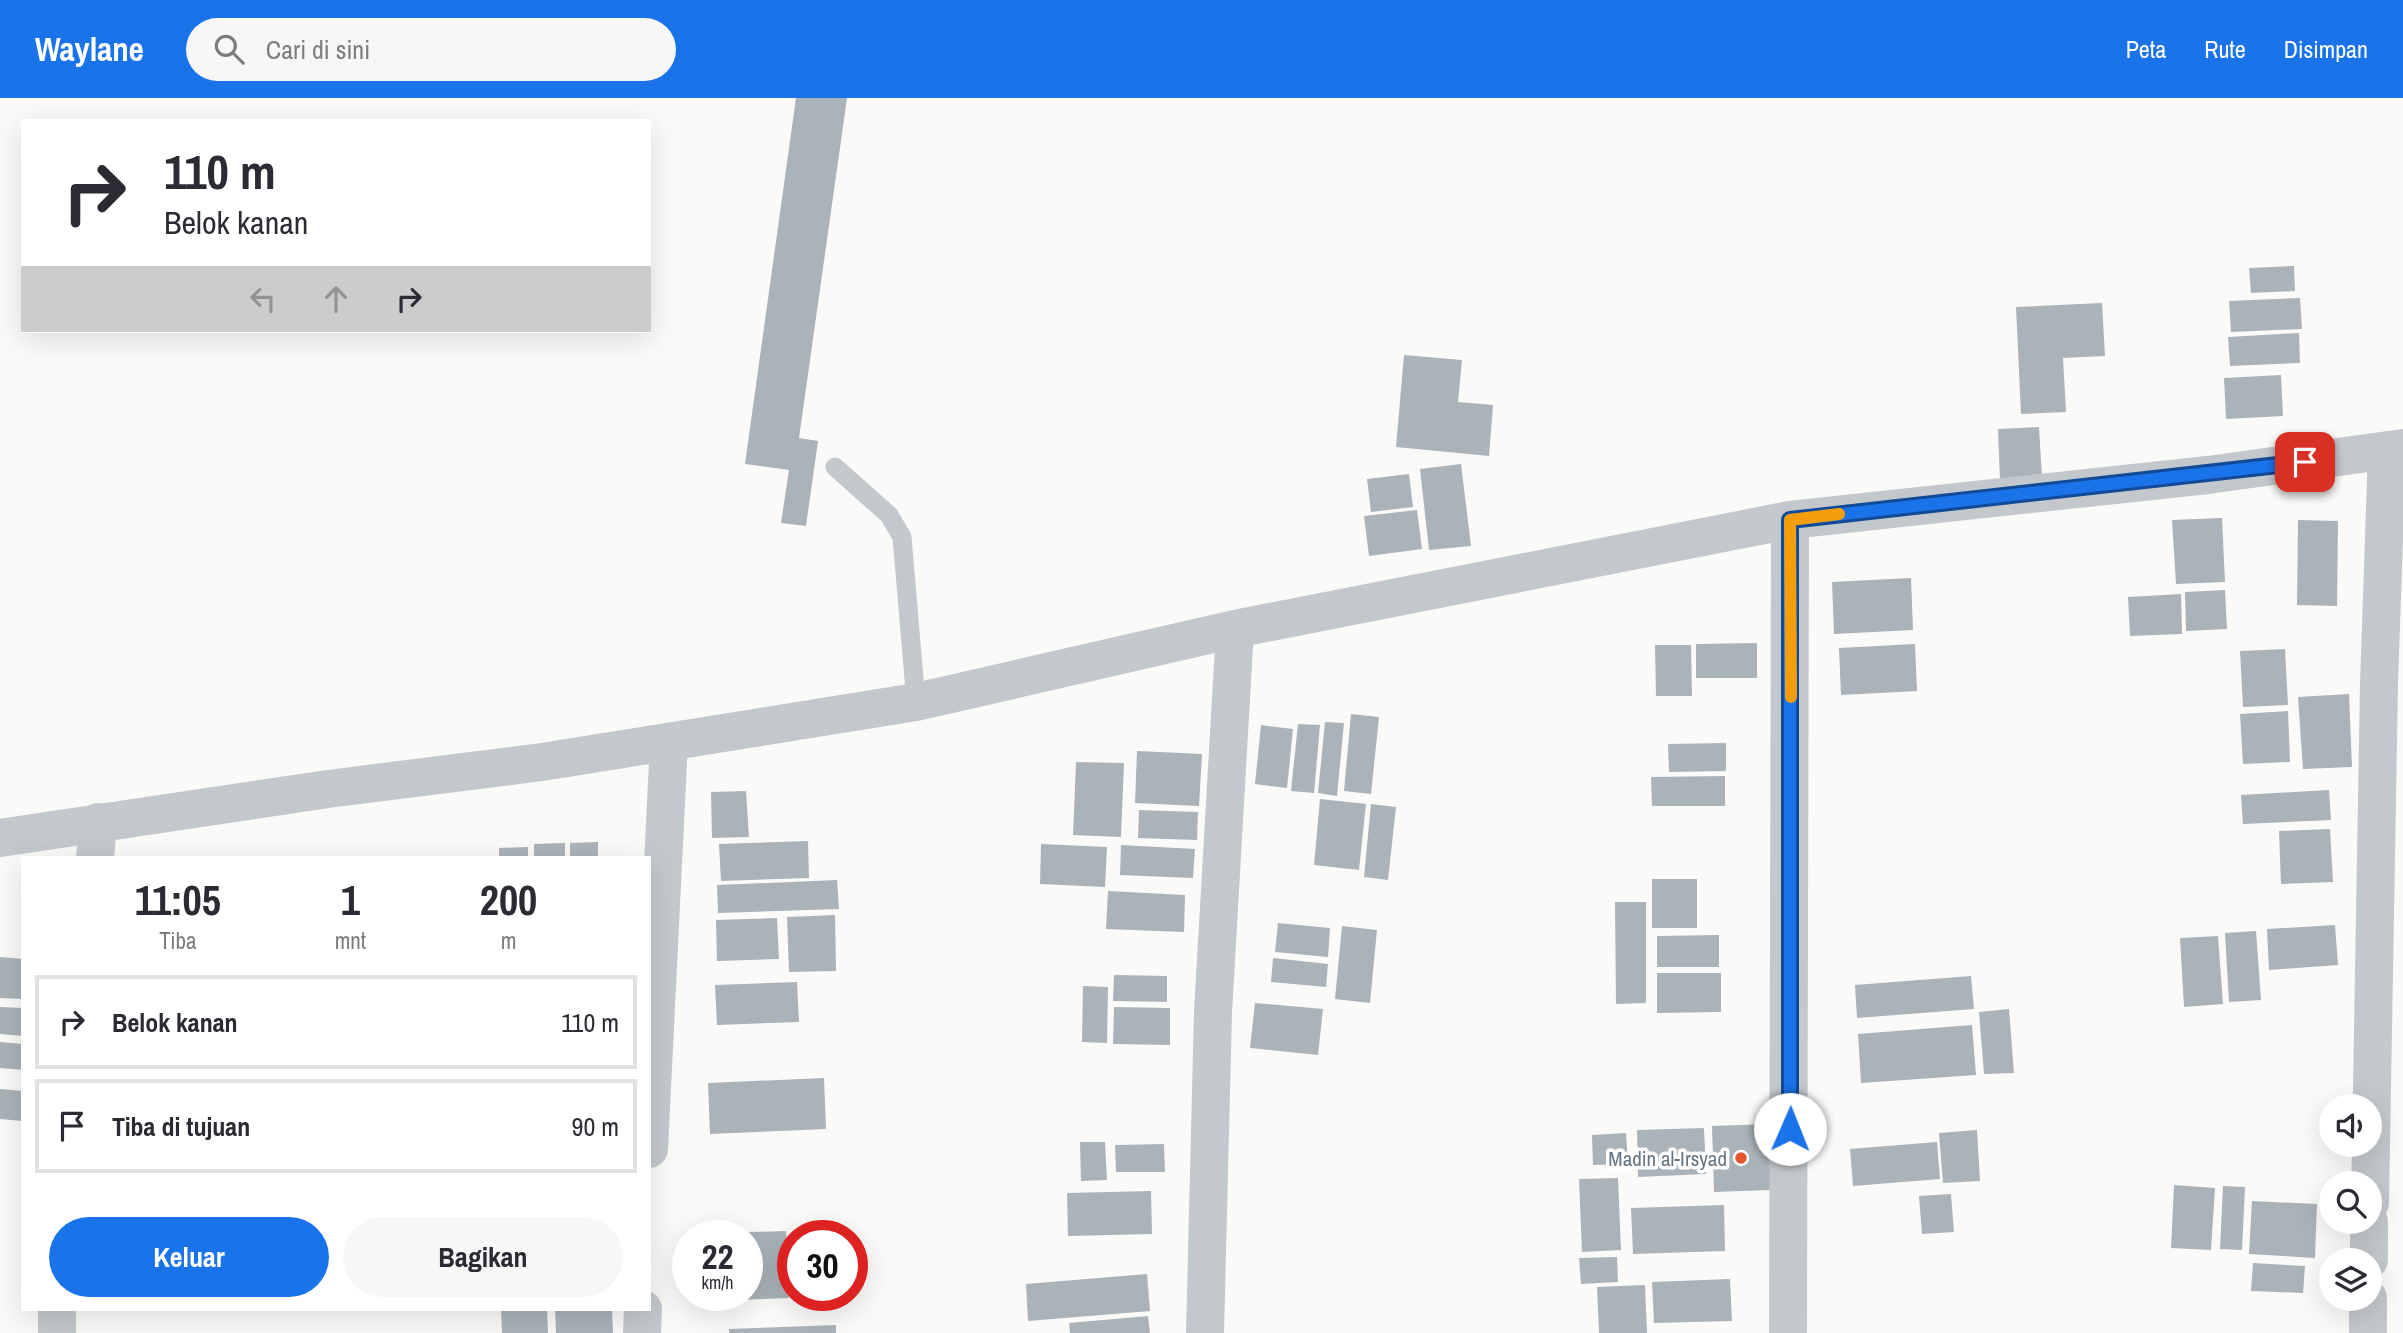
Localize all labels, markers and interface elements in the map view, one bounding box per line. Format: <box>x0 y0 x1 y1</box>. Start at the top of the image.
search box <box>186 18 676 81</box>
text: Waylane <box>35 27 144 71</box>
icon: search <box>210 30 248 68</box>
text: Cari di sini <box>266 32 370 67</box>
text: Peta <box>2126 33 2166 65</box>
text: Rute <box>2204 33 2246 65</box>
text: Disimpan <box>2284 33 2368 65</box>
text: 110 m <box>164 138 276 204</box>
icon: right <box>49 147 140 238</box>
text: Belok kanan <box>164 201 308 244</box>
icon: left <box>244 280 282 318</box>
icon: ahead <box>317 280 355 318</box>
icon: right <box>390 280 428 318</box>
pin <box>2275 432 2335 492</box>
icon: arrive <box>2286 443 2324 481</box>
text: 11:05 <box>135 872 221 928</box>
text: 1 <box>341 872 360 928</box>
text: 200 <box>480 872 537 928</box>
text: Tiba <box>159 925 196 956</box>
text: mnt <box>335 925 366 956</box>
text: m <box>501 925 516 956</box>
icon: right <box>53 1003 91 1041</box>
text: Belok kanan <box>112 1005 238 1040</box>
text: 110 m <box>561 1005 619 1040</box>
position arrow <box>1753 1092 1827 1166</box>
map controls <box>2319 1094 2382 1311</box>
button: sound <box>2319 1094 2382 1157</box>
icon: arrive <box>53 1107 91 1145</box>
text: Tiba di tujuan <box>112 1109 250 1144</box>
text: 90 m <box>572 1109 619 1144</box>
place label: Madin al-Irsyad <box>1608 1144 1727 1173</box>
marker: Madin al-Irsyad <box>1733 1150 1749 1166</box>
button: search <box>2319 1171 2382 1234</box>
button: Keluar <box>49 1217 329 1297</box>
button: Bagikan <box>343 1217 623 1297</box>
speed limit sign: 30 <box>777 1220 868 1311</box>
text: 22 <box>702 1233 733 1280</box>
button: layers <box>2319 1248 2382 1311</box>
text: km/h <box>702 1270 734 1295</box>

